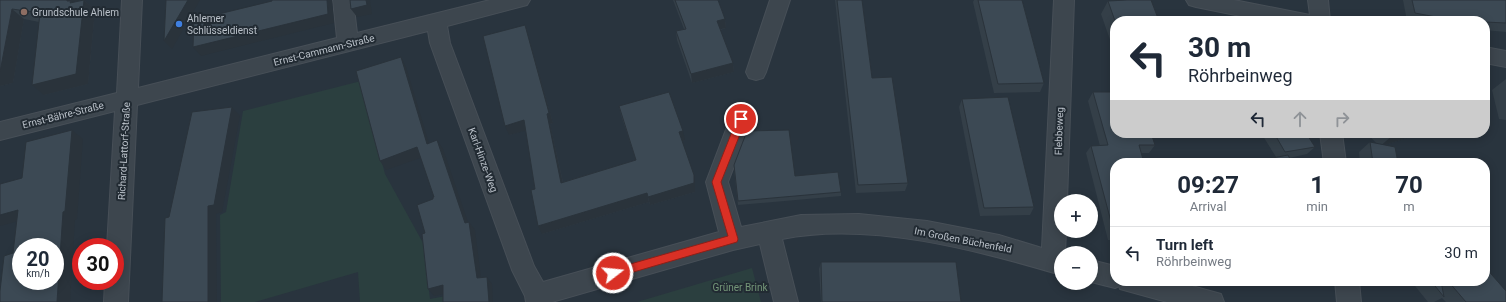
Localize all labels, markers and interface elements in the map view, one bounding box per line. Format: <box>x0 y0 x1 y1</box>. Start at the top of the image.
marker: Grundschule Ahlem <box>19 7 29 17</box>
place label: Grundschule Ahlem <box>32 7 119 18</box>
place label: Ahlemer Schlüsseldienst <box>187 13 257 36</box>
marker: Ahlemer Schlüsseldienst <box>174 19 184 29</box>
text: 30 m <box>1188 31 1251 64</box>
street label: Ernst-Cammann-Straße <box>272 32 376 68</box>
icon: left <box>1122 32 1174 84</box>
text: Röhrbeinweg <box>1188 65 1293 86</box>
street label: Ernst-Bähre-Straße <box>21 100 105 130</box>
street label: Richard-Lattorf-Straße <box>116 102 132 200</box>
pin <box>724 102 758 136</box>
street label: Flebbeweg <box>1053 107 1065 155</box>
icon: arrive <box>730 108 752 130</box>
icon: left <box>1247 108 1269 130</box>
icon: ahead <box>1289 108 1311 130</box>
icon: right <box>1331 108 1353 130</box>
street label: Karl-Hinze-Weg <box>466 126 500 194</box>
text: 09:27 <box>1177 171 1239 199</box>
text: 1 <box>1310 171 1324 199</box>
text: 70 <box>1395 171 1423 199</box>
map controls <box>1054 194 1098 290</box>
button: + <box>1054 194 1098 238</box>
text: Arrival <box>1190 199 1227 214</box>
text: min <box>1306 199 1328 214</box>
text: m <box>1403 199 1415 214</box>
street label: Im Großen Büchenfeld <box>913 225 1013 255</box>
text: Turn left <box>1156 236 1213 254</box>
speed limit sign: 30 <box>72 238 124 290</box>
icon: left <box>1122 242 1144 264</box>
text: 30 m <box>1444 244 1478 262</box>
button: − <box>1054 246 1098 290</box>
text: 20 <box>27 247 49 271</box>
position arrow <box>592 252 634 294</box>
text: Röhrbeinweg <box>1156 254 1232 269</box>
text: km/h <box>26 268 50 279</box>
park label: Grüner Brink <box>712 282 768 293</box>

